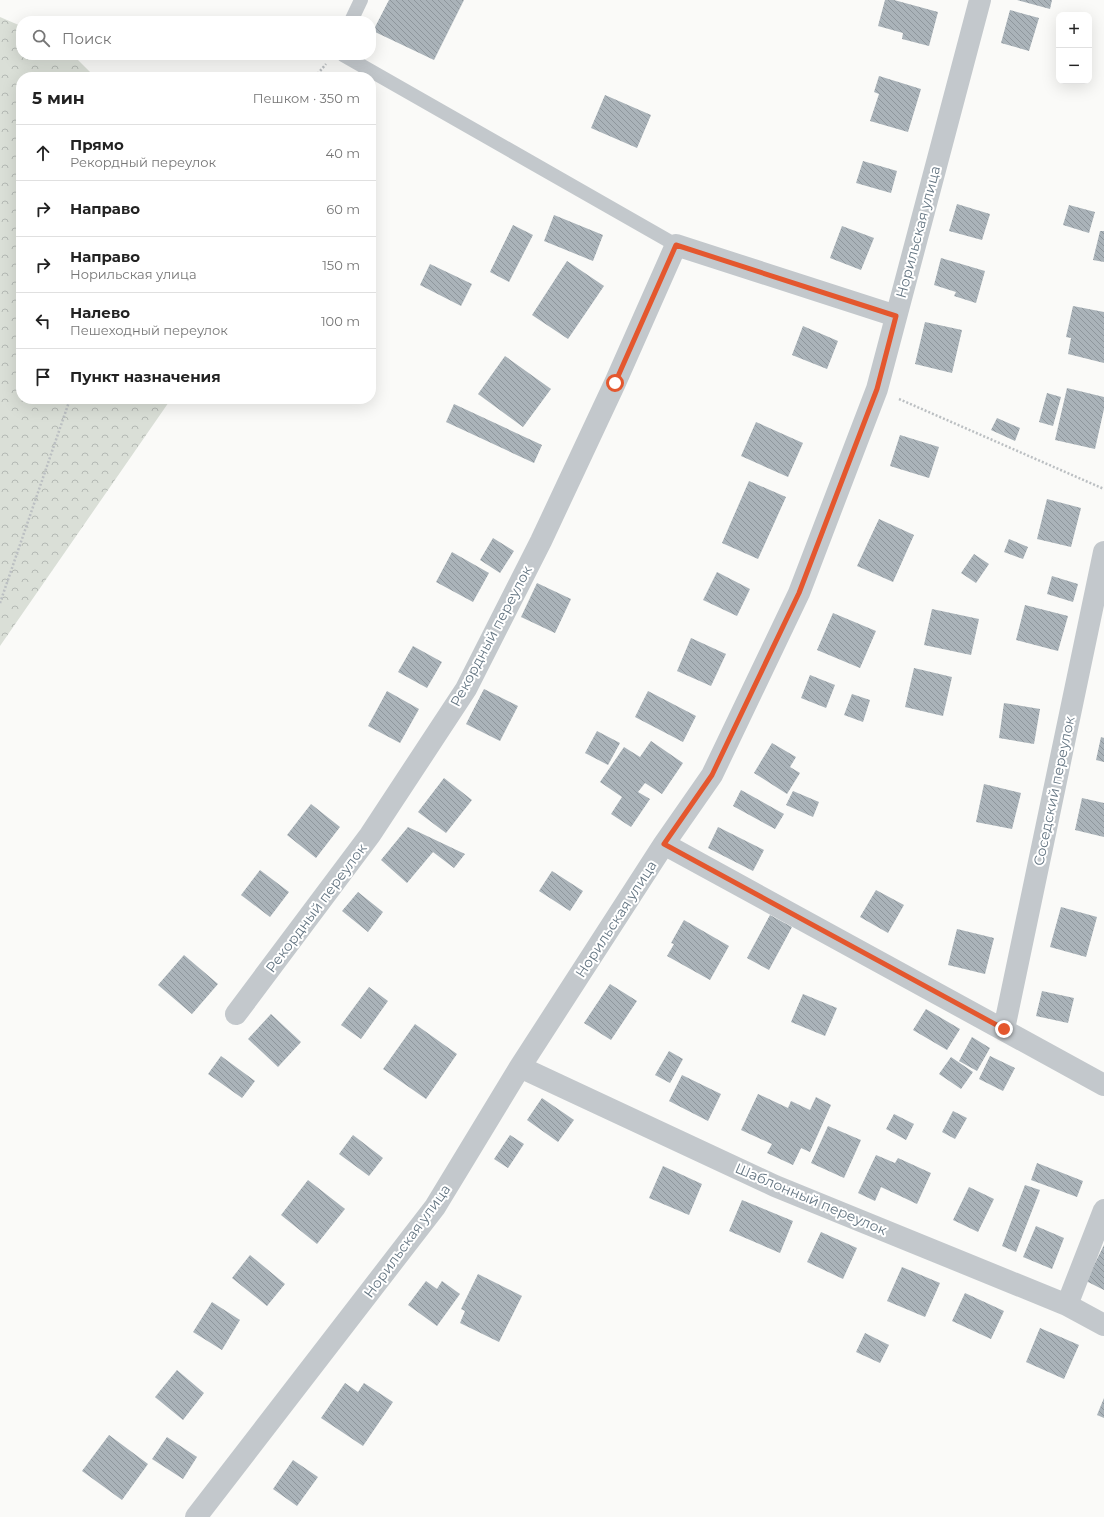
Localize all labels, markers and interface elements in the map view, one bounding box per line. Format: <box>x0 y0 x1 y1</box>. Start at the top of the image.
map controls <box>1056 12 1092 84</box>
button: + <box>1056 12 1092 48</box>
search box <box>16 16 376 60</box>
icon: search <box>30 27 52 49</box>
text: Поиск <box>62 29 111 48</box>
button: − <box>1056 48 1092 84</box>
text: 5 мин <box>32 88 85 108</box>
text: Пешком · 350 m <box>253 90 360 106</box>
text: Прямо <box>70 135 124 154</box>
icon: ahead <box>32 142 54 164</box>
text: 40 m <box>326 145 360 161</box>
text: Рекордный переулок <box>70 154 216 170</box>
street label: Норильская улица <box>892 164 944 300</box>
icon: right <box>32 198 54 220</box>
text: Направо <box>70 199 140 218</box>
text: 60 m <box>326 201 360 217</box>
text: Направо <box>70 247 140 266</box>
icon: right <box>32 254 54 276</box>
text: 150 m <box>322 257 360 273</box>
text: Норильская улица <box>70 266 197 282</box>
text: Налево <box>70 303 130 322</box>
icon: left <box>32 310 54 332</box>
text: 100 m <box>321 313 360 329</box>
text: Пешеходный переулок <box>70 322 228 338</box>
icon: arrive <box>32 366 54 388</box>
text: Пункт назначения <box>70 367 221 386</box>
route start <box>606 374 624 392</box>
street label: Рекордный переулок <box>446 562 536 710</box>
street label: Соседский переулок <box>1029 715 1079 867</box>
street label: Рекордный переулок <box>262 840 370 976</box>
street label: Норильская улица <box>571 857 661 981</box>
route end <box>995 1020 1013 1038</box>
street label: Шаблонный переулок <box>732 1159 890 1239</box>
street label: Норильская улица <box>360 1181 454 1301</box>

